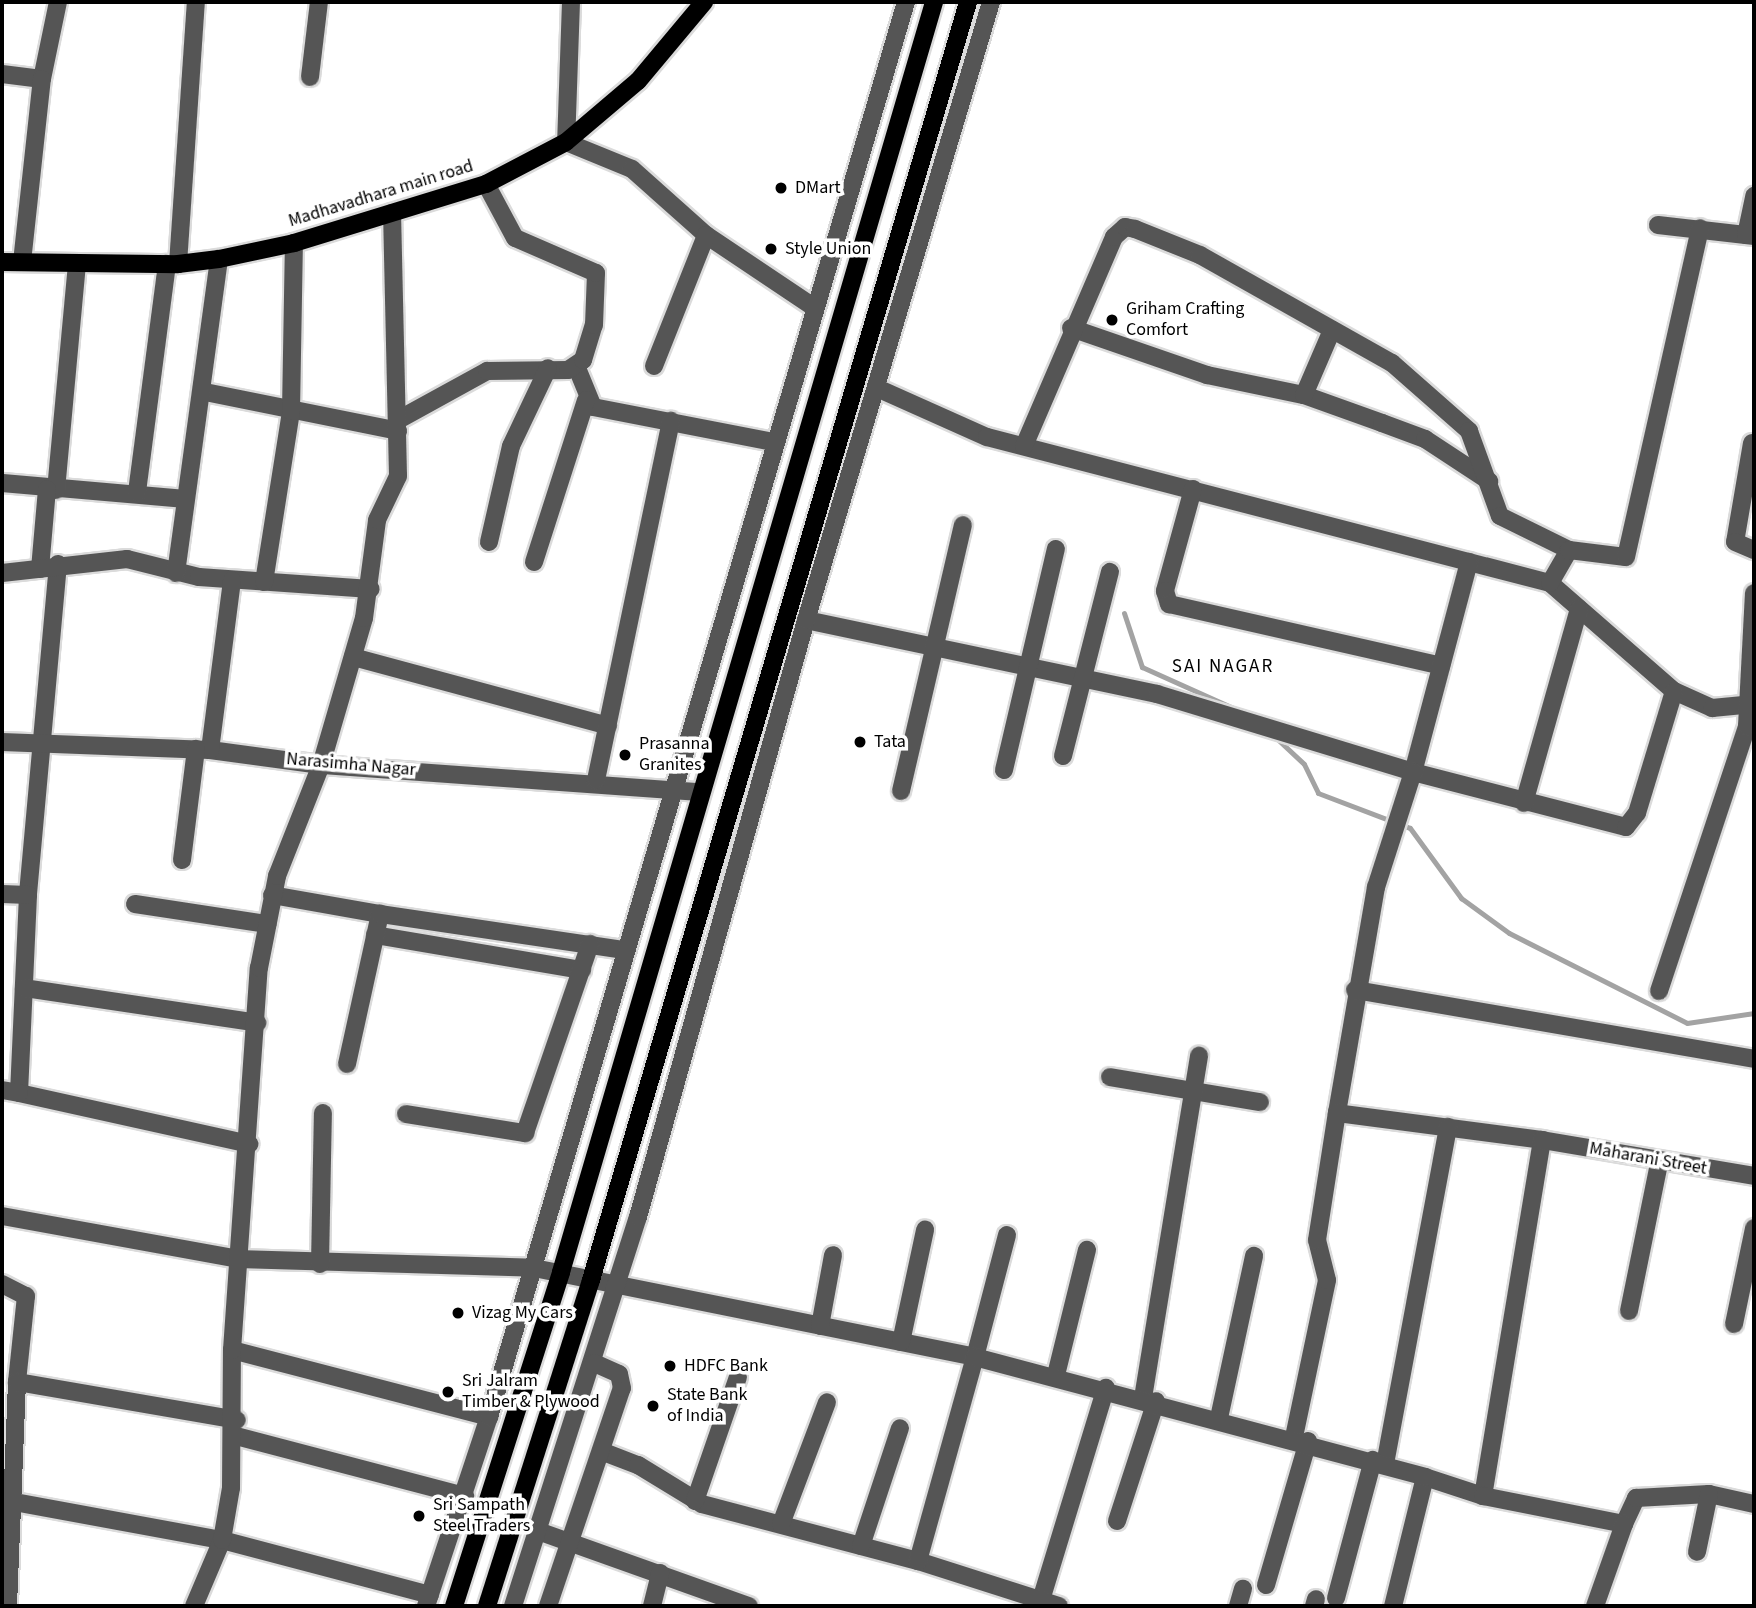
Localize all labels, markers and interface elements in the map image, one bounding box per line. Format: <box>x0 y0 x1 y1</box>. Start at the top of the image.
street label: Madhavadhara main road <box>286 156 476 232</box>
place label: DMart <box>795 177 841 199</box>
marker: DMart <box>773 180 789 196</box>
place label: Style Union <box>785 238 871 260</box>
marker: Style Union <box>763 241 779 257</box>
place label: Griham Crafting Comfort <box>1126 299 1244 342</box>
marker: Griham Crafting Comfort <box>1104 312 1120 328</box>
district label: SAI NAGAR <box>1173 656 1273 678</box>
place label: Tata <box>874 731 906 753</box>
place label: Prasanna Granites <box>639 734 709 776</box>
marker: Tata <box>852 734 868 750</box>
marker: Prasanna Granites <box>617 747 633 763</box>
street label: Narasimha Nagar <box>285 749 417 781</box>
street label: Maharani Street <box>1588 1138 1708 1180</box>
place label: Vizag My Cars <box>472 1302 573 1324</box>
marker: Vizag My Cars <box>450 1305 466 1321</box>
place label: HDFC Bank <box>684 1355 768 1377</box>
marker: HDFC Bank <box>662 1358 678 1374</box>
place label: Sri Jalram Timber & Plywood <box>462 1371 600 1414</box>
marker: Sri Jalram Timber & Plywood <box>440 1384 456 1400</box>
place label: State Bank of India <box>667 1385 747 1428</box>
marker: State Bank of India <box>645 1398 661 1414</box>
place label: Sri Sampath Steel Traders <box>433 1495 530 1538</box>
marker: Sri Sampath Steel Traders <box>411 1508 427 1524</box>

